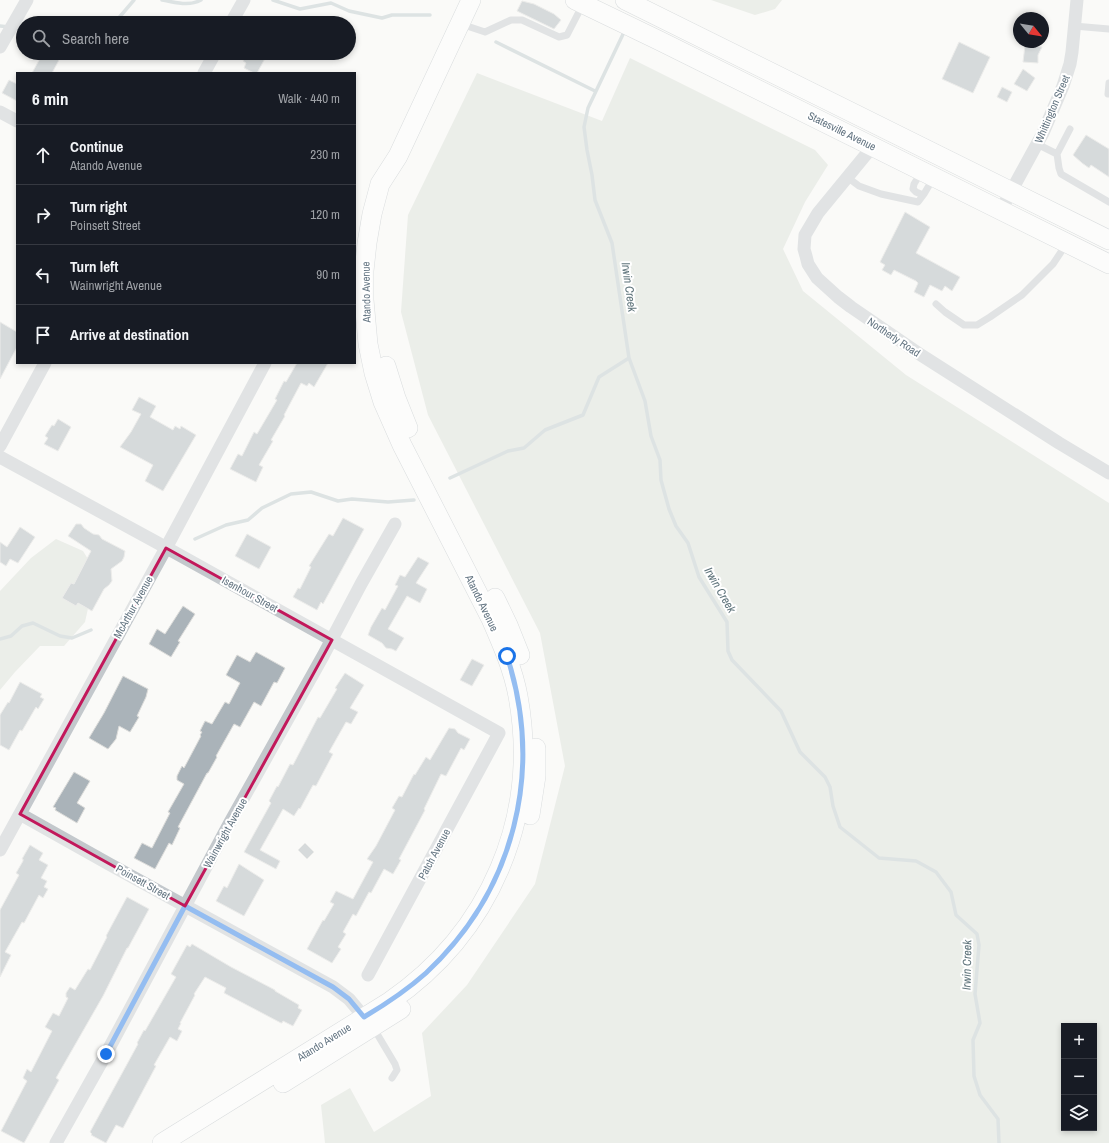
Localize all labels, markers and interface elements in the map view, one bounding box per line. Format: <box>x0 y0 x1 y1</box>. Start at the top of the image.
north arrow <box>1013 12 1049 48</box>
search box <box>16 16 356 60</box>
icon: search <box>30 27 52 49</box>
text: Search here <box>62 28 129 49</box>
street label: Whittington Street <box>1031 72 1073 145</box>
text: 6 min <box>32 87 68 110</box>
text: Walk · 440 m <box>278 90 340 107</box>
street label: Statesville Avenue <box>806 108 878 154</box>
text: Continue <box>70 136 123 157</box>
icon: ahead <box>32 144 54 166</box>
text: 230 m <box>310 146 340 163</box>
text: Atando Avenue <box>70 157 142 174</box>
text: Turn right <box>70 196 127 217</box>
icon: right <box>32 204 54 226</box>
text: 120 m <box>310 206 340 223</box>
text: Poinsett Street <box>70 217 141 234</box>
text: Turn left <box>70 256 118 277</box>
street label: Atando Avenue <box>358 261 374 324</box>
water label: Irwin Creek <box>618 261 641 314</box>
icon: left <box>32 264 54 286</box>
text: 90 m <box>316 266 340 283</box>
text: Wainwright Avenue <box>70 277 162 294</box>
street label: Northerly Road <box>865 314 923 360</box>
icon: arrive <box>32 324 54 346</box>
text: Arrive at destination <box>70 324 189 345</box>
water label: Irwin Creek <box>700 564 740 617</box>
street label: Atando Avenue <box>462 572 502 634</box>
street label: McArthur Avenue <box>110 573 156 641</box>
street label: Isenhour Street <box>220 573 281 615</box>
route start <box>498 647 516 665</box>
street label: Wainwright Avenue <box>200 796 250 870</box>
street label: Patch Avenue <box>415 826 453 882</box>
street label: Poinsett Street <box>114 861 173 903</box>
water label: Irwin Creek <box>959 939 975 990</box>
street label: Atando Avenue <box>294 1020 354 1065</box>
map controls <box>1061 1023 1097 1131</box>
button: + <box>1061 1023 1097 1059</box>
route end <box>97 1045 115 1063</box>
button: − <box>1061 1059 1097 1095</box>
button: layers <box>1061 1095 1097 1131</box>

